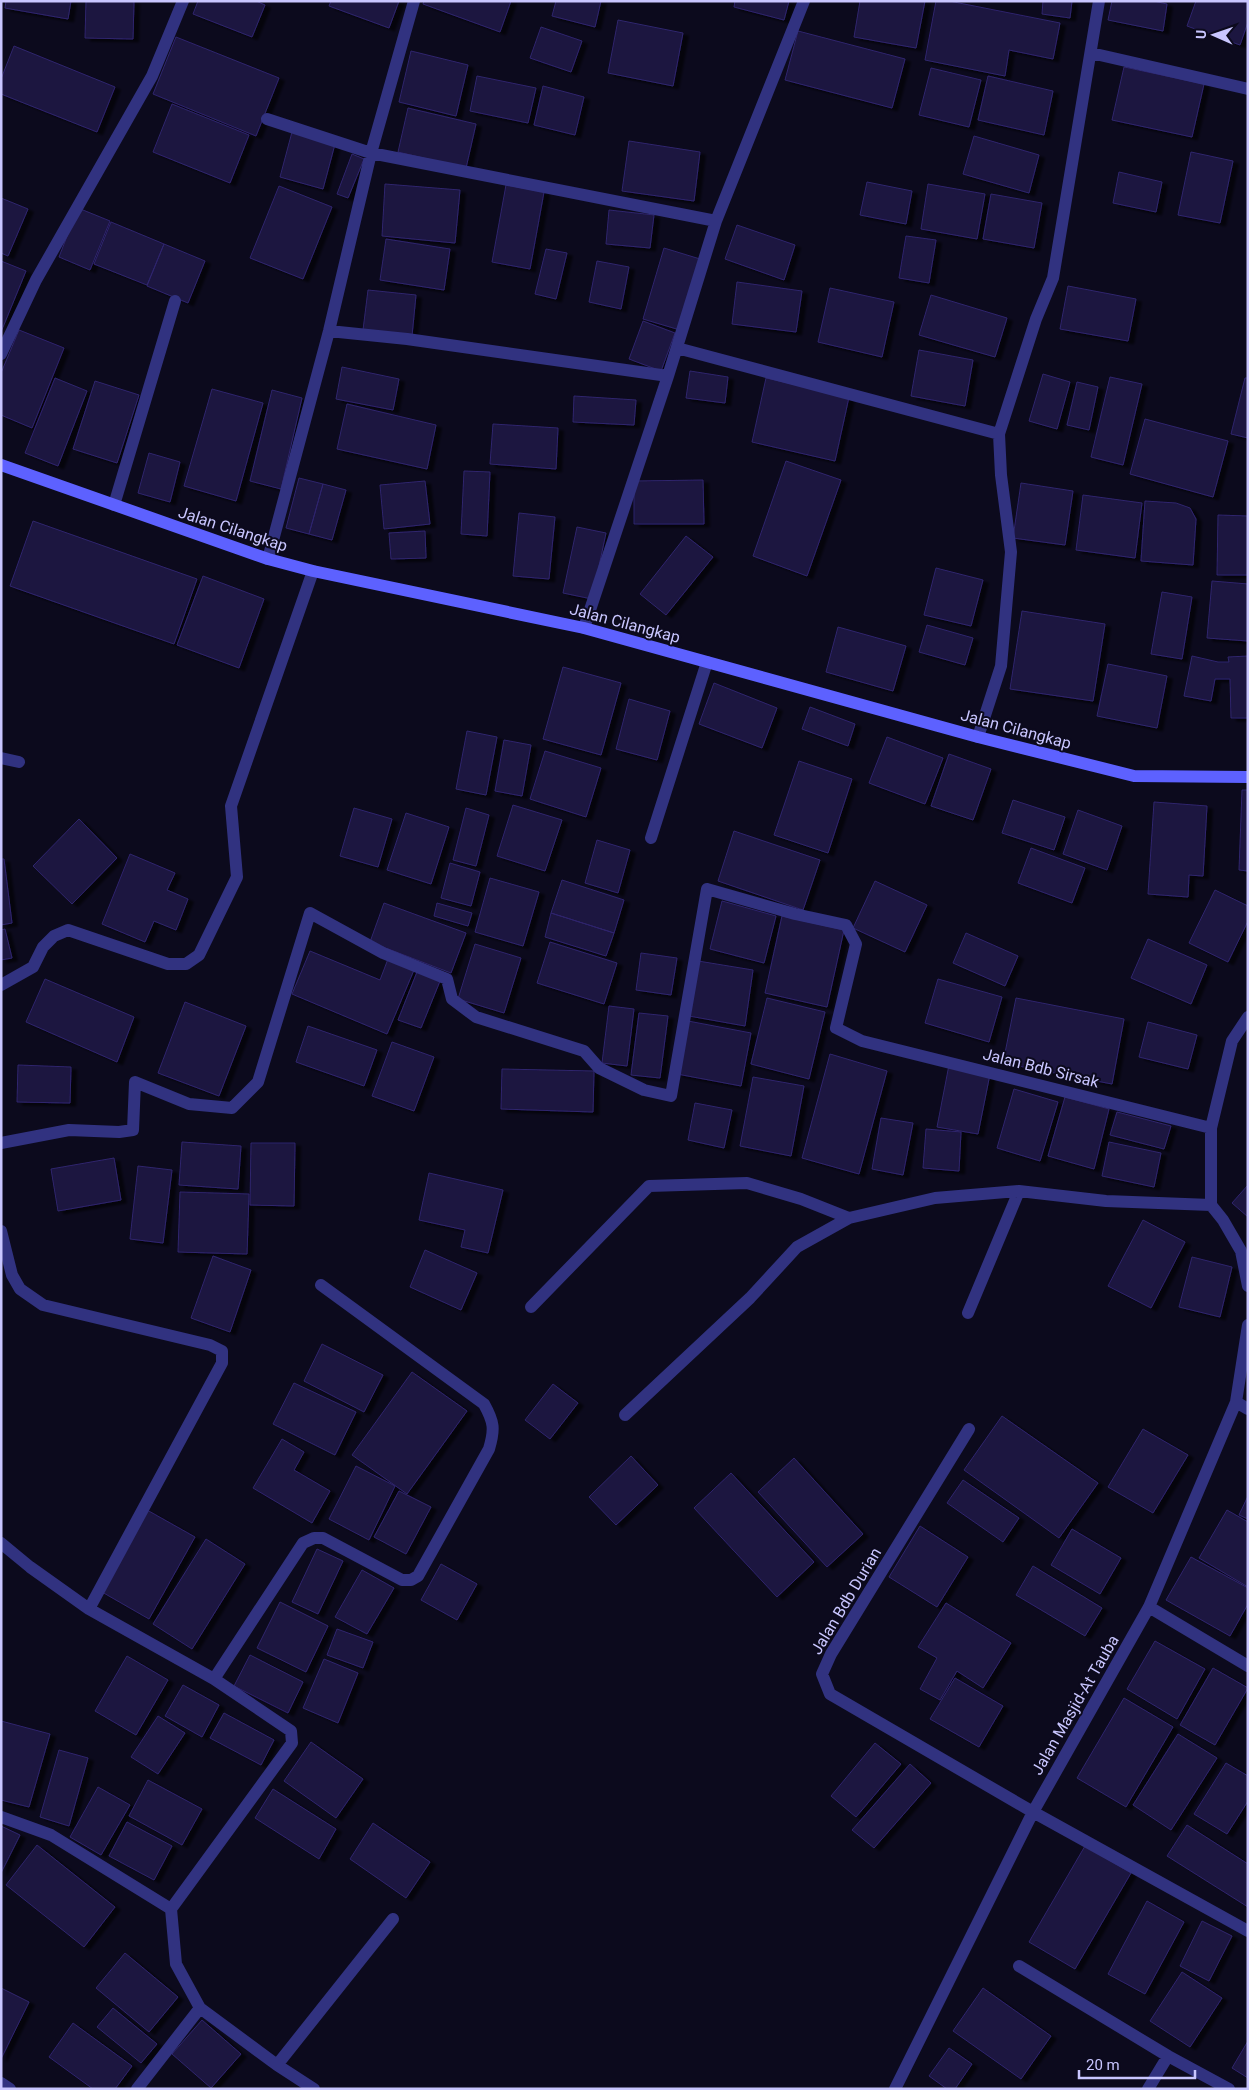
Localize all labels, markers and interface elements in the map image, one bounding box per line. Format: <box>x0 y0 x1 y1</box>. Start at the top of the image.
north arrow <box>1189 10 1239 60</box>
text: U <box>1193 30 1209 39</box>
street label: Jalan Cilangkap <box>176 502 290 556</box>
street label: Jalan Cilangkap <box>568 599 682 647</box>
street label: Jalan Cilangkap <box>959 705 1073 753</box>
street label: Jalan Bdb Sirsak <box>981 1044 1102 1092</box>
street label: Jalan Bdb Durian <box>807 1544 885 1658</box>
street label: Jalan Masjid-At Tauba <box>1027 1632 1123 1778</box>
scale bar <box>1079 2048 1195 2080</box>
text: 20 m <box>1086 2056 1120 2074</box>

